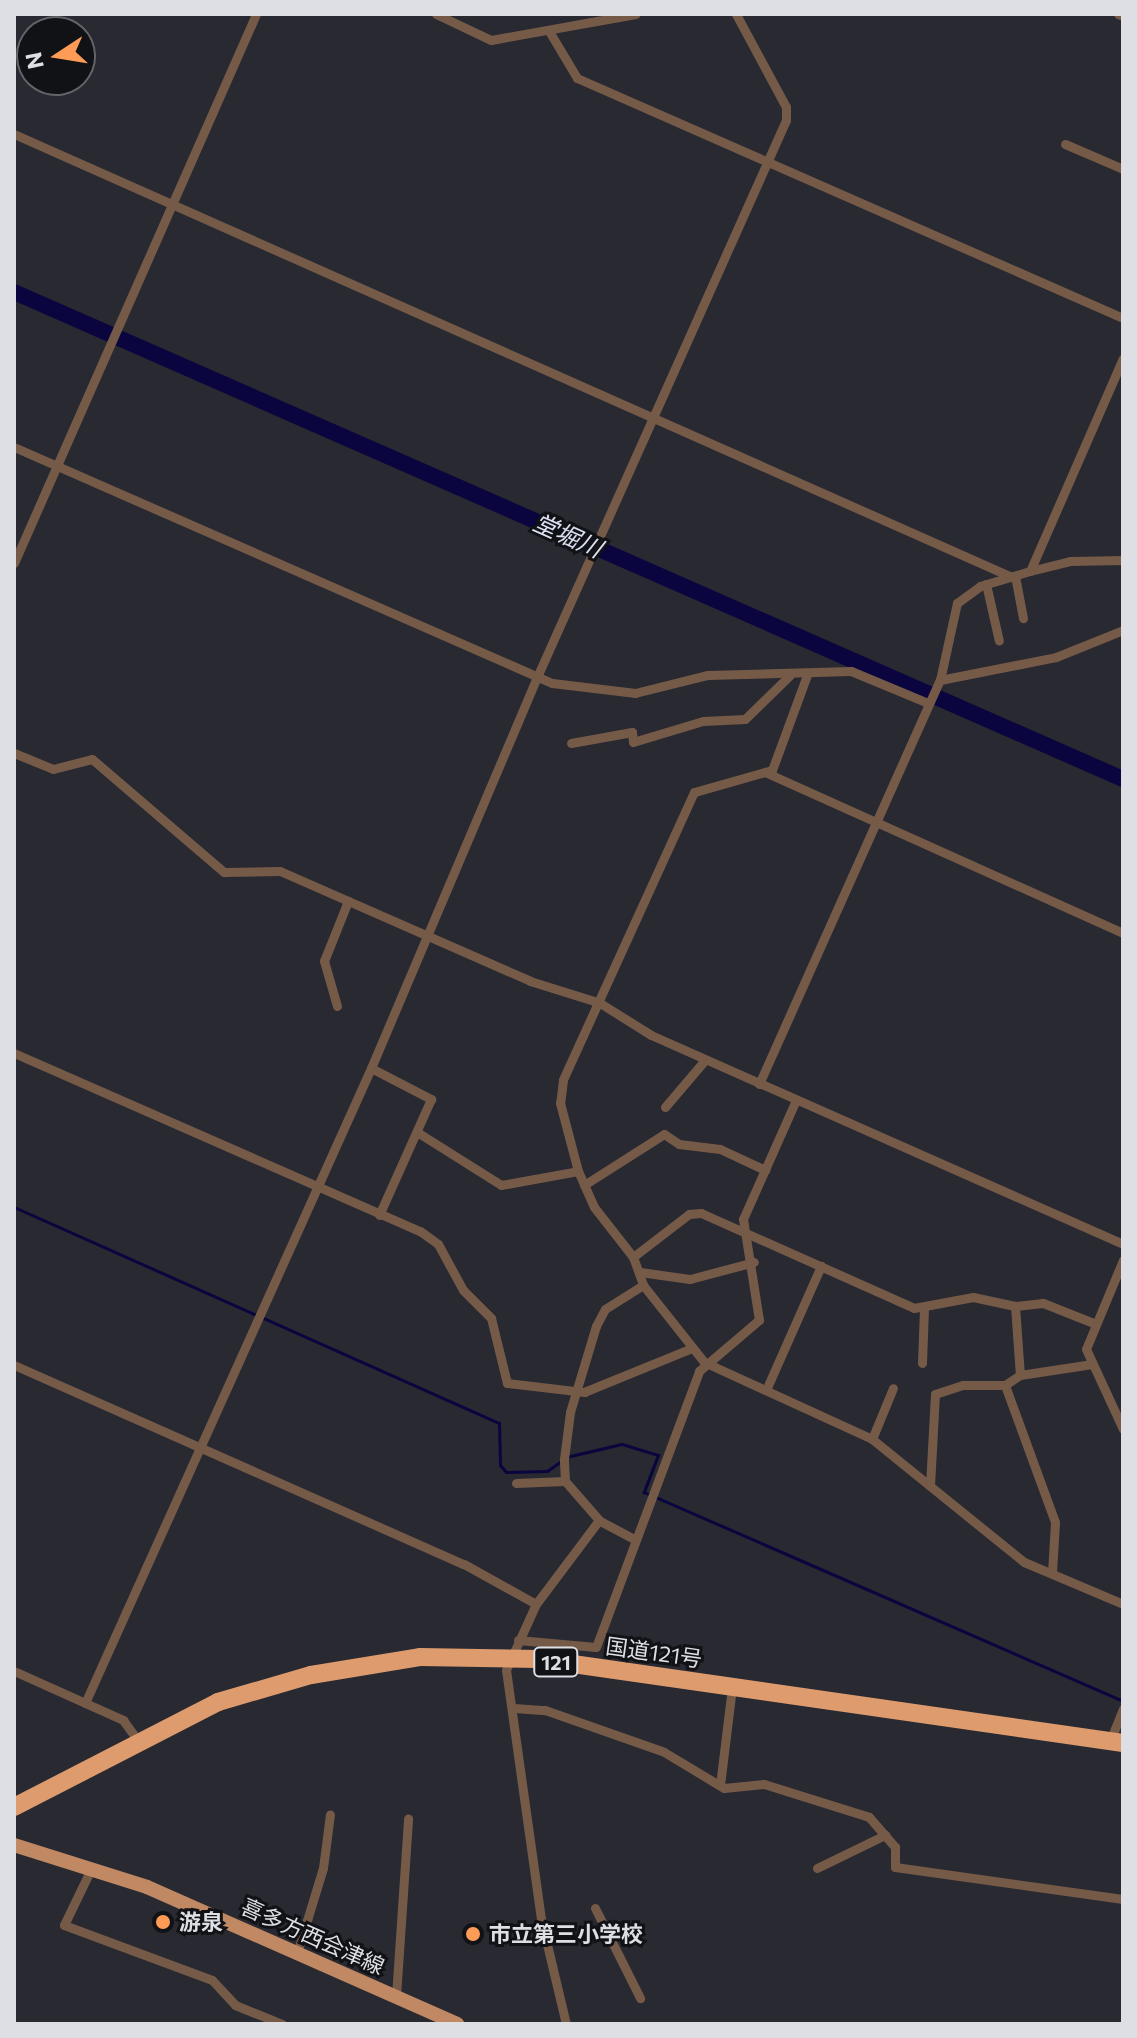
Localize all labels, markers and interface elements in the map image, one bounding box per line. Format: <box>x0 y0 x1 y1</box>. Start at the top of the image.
north arrow <box>16 16 96 96</box>
text: N <box>19 50 49 72</box>
water label: 堂堀川 <box>529 507 607 563</box>
street label: 国道121号 <box>604 1632 704 1672</box>
road number: 121 <box>532 1646 580 1678</box>
street label: 喜多方西会津線 <box>237 1893 389 1979</box>
place label: 游泉 <box>179 1909 223 1935</box>
marker: 游泉 <box>154 1913 172 1931</box>
place label: 市立第三小学校 <box>489 1921 643 1947</box>
marker: 市立第三小学校 <box>464 1925 482 1943</box>

